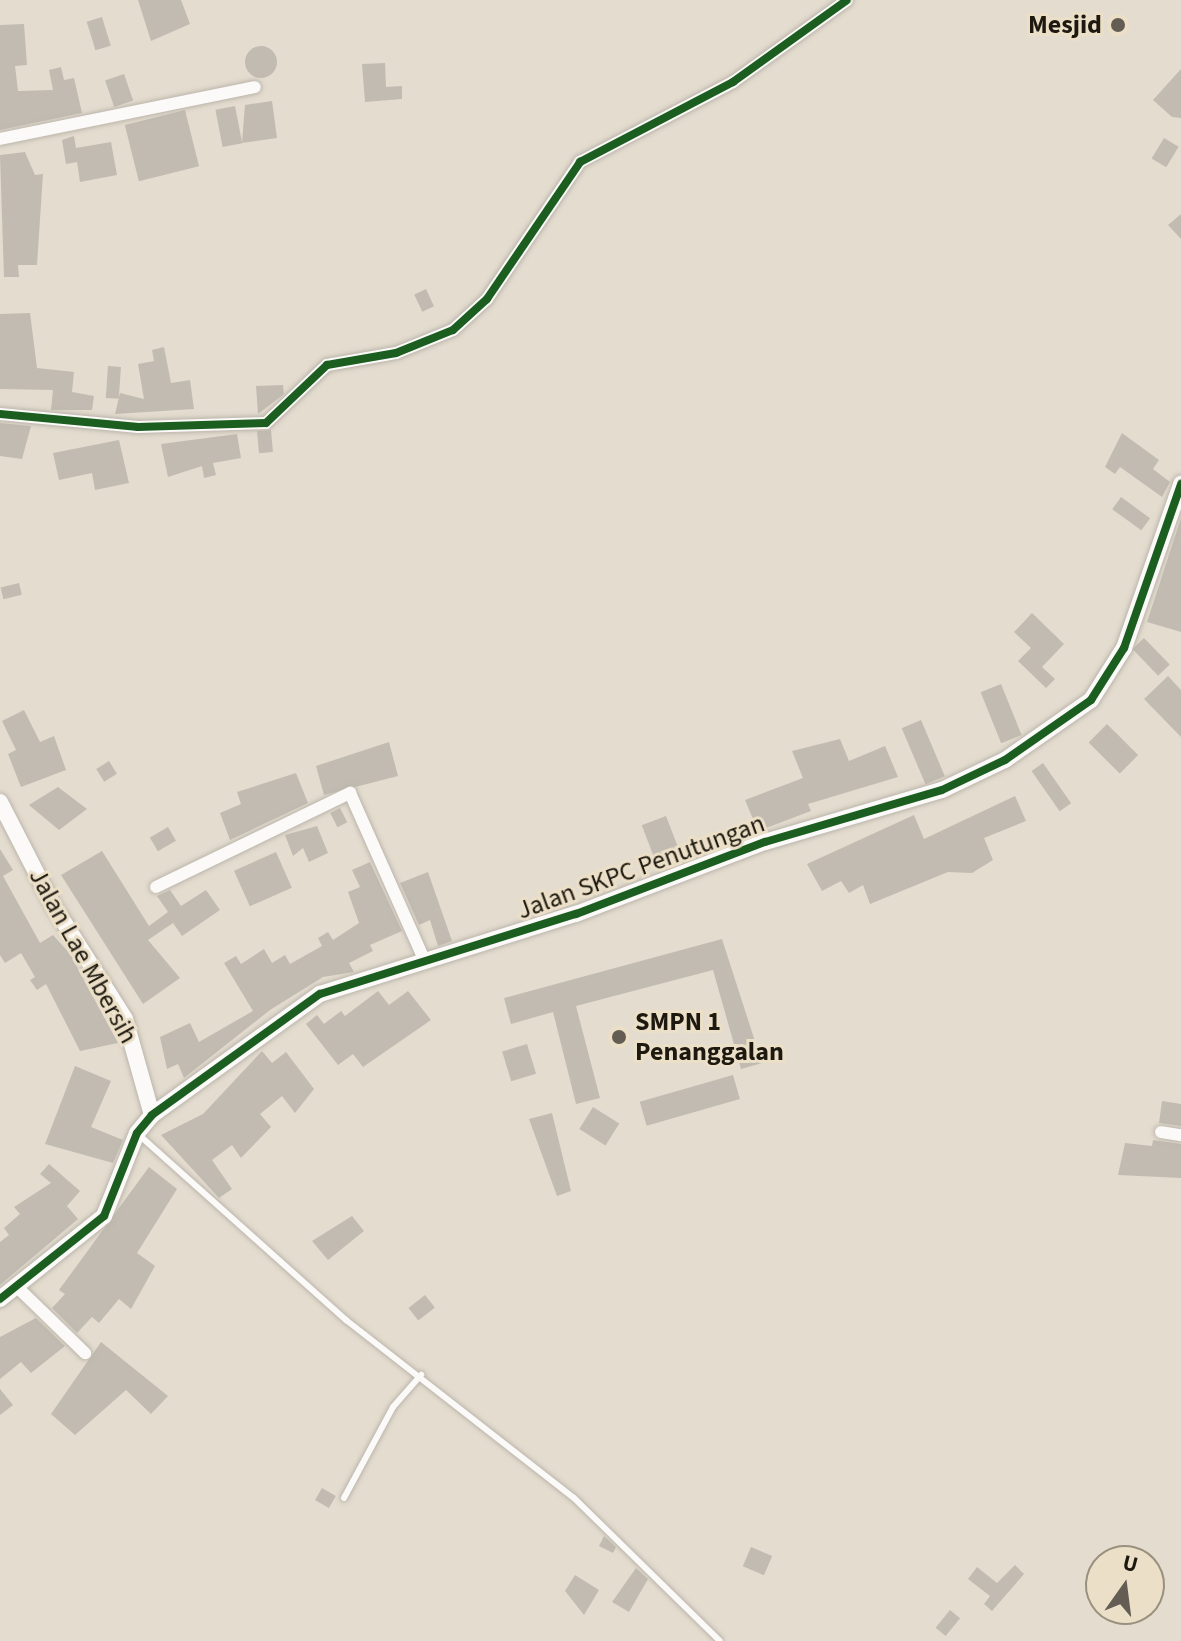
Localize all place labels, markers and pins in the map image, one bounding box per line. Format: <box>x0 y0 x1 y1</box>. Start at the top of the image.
place label: Mesjid <box>1028 9 1102 41</box>
marker: Mesjid <box>1109 16 1127 34</box>
place label: SMPN 1 Penanggalan <box>635 1006 784 1068</box>
marker: SMPN 1 Penanggalan <box>610 1028 628 1046</box>

